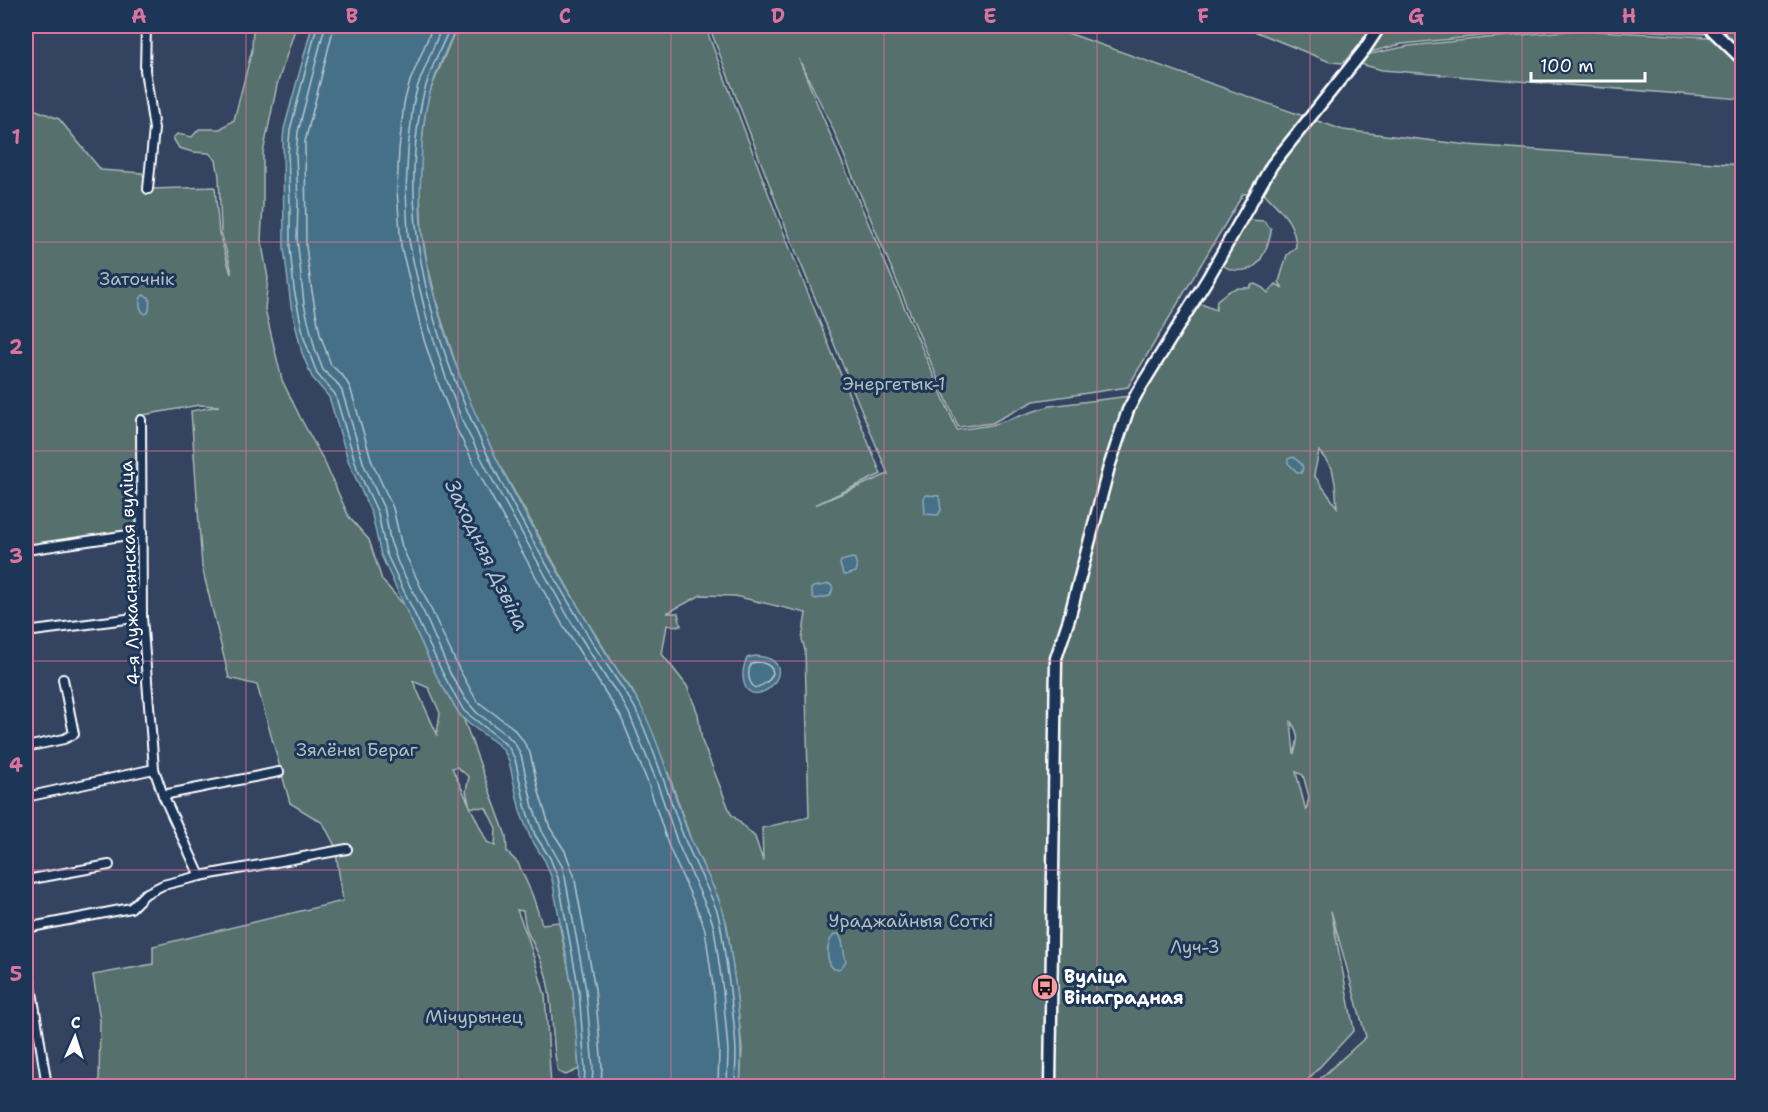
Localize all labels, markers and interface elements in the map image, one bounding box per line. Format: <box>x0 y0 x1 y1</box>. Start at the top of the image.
text: A <box>131 3 147 29</box>
text: B <box>346 3 358 29</box>
text: C <box>559 3 571 29</box>
text: D <box>771 3 785 29</box>
text: E <box>983 3 997 29</box>
text: F <box>1197 3 1209 29</box>
text: G <box>1408 3 1424 29</box>
text: H <box>1622 3 1636 29</box>
scale bar <box>1531 45 1645 83</box>
text: 100 m <box>1540 54 1594 78</box>
text: 1 <box>11 124 21 150</box>
park label: Заточнік <box>99 267 175 291</box>
text: 2 <box>9 334 23 360</box>
park label: Энергетык-1 <box>842 372 946 396</box>
street label: 4-я Лужаснянская вуліца <box>114 460 146 686</box>
water label: Заходняя Дзвіна <box>439 475 535 635</box>
text: 3 <box>9 543 23 569</box>
park label: Зялёны Бераг <box>296 738 418 762</box>
text: 4 <box>9 752 23 778</box>
park label: Ураджайныя Соткі <box>829 909 993 933</box>
park label: Луч-3 <box>1170 935 1220 959</box>
text: 5 <box>10 961 22 987</box>
place label: Вуліца Вінаградная <box>1064 965 1184 1010</box>
bus stop icon: Вуліца Вінаградная <box>1030 972 1060 1002</box>
park label: Мічурынец <box>425 1005 523 1029</box>
north arrow <box>45 1007 105 1067</box>
text: С <box>70 1012 81 1033</box>

